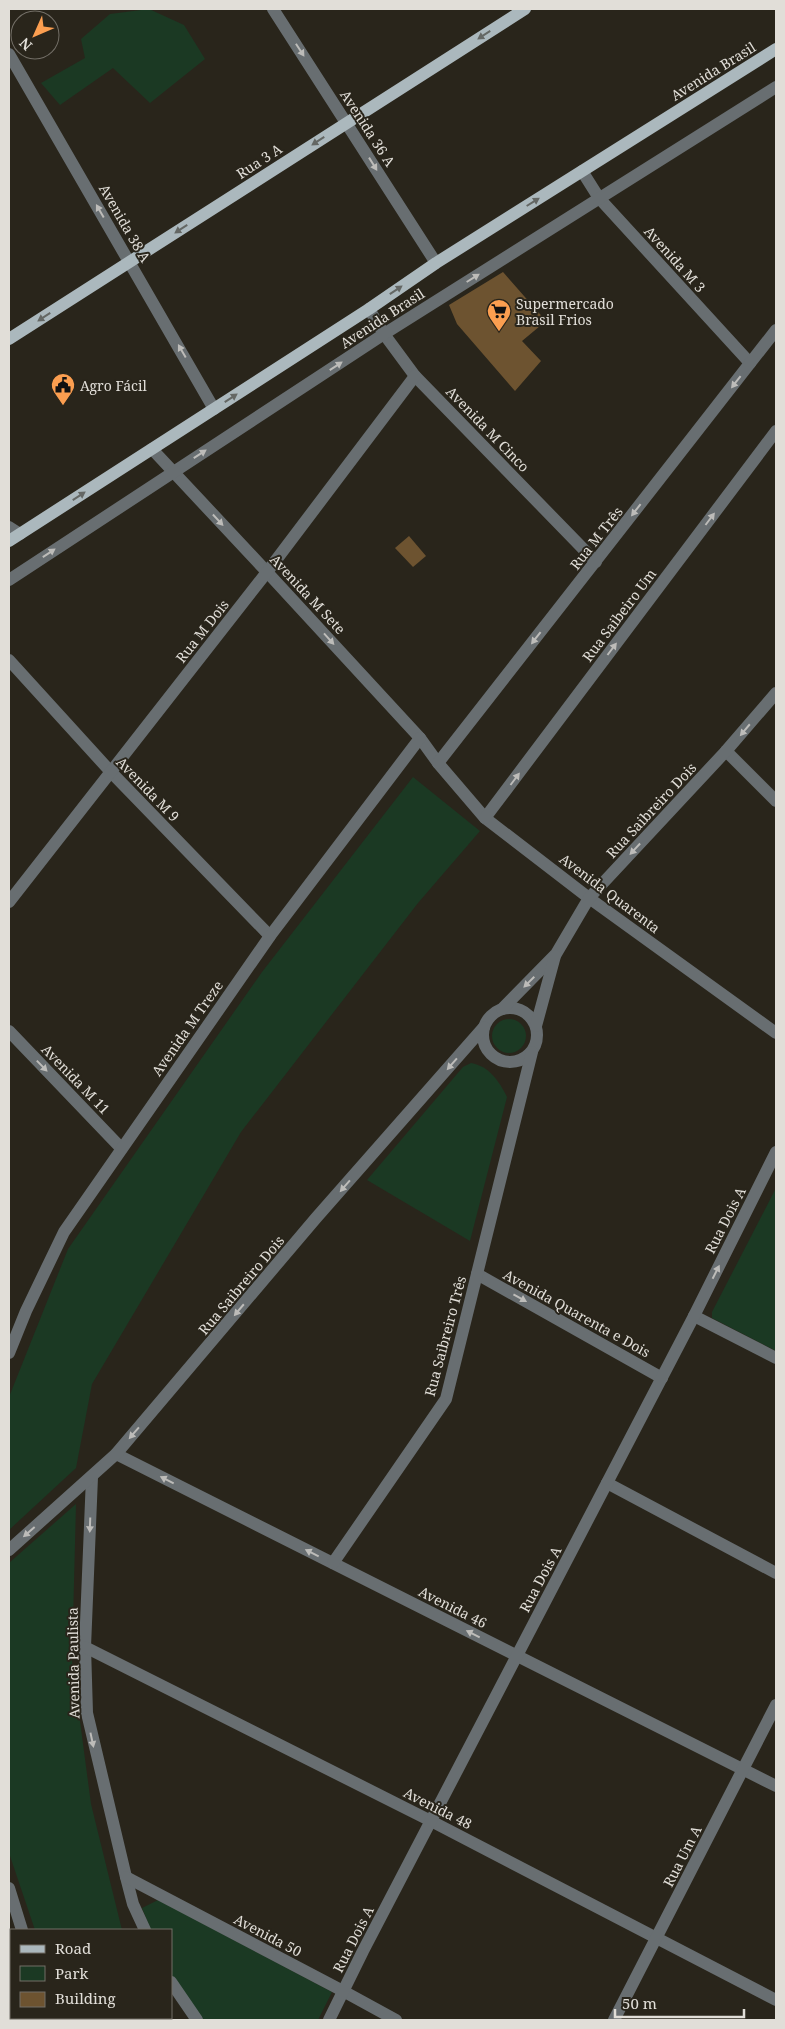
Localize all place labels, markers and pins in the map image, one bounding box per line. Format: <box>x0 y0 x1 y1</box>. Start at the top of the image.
place label: Supermercado Brasil Frios <box>516 294 614 329</box>
supermarket icon: Supermercado Brasil Frios <box>486 298 512 332</box>
public building icon: Agro Fácil <box>50 372 76 406</box>
place label: Agro Fácil <box>80 376 147 395</box>

